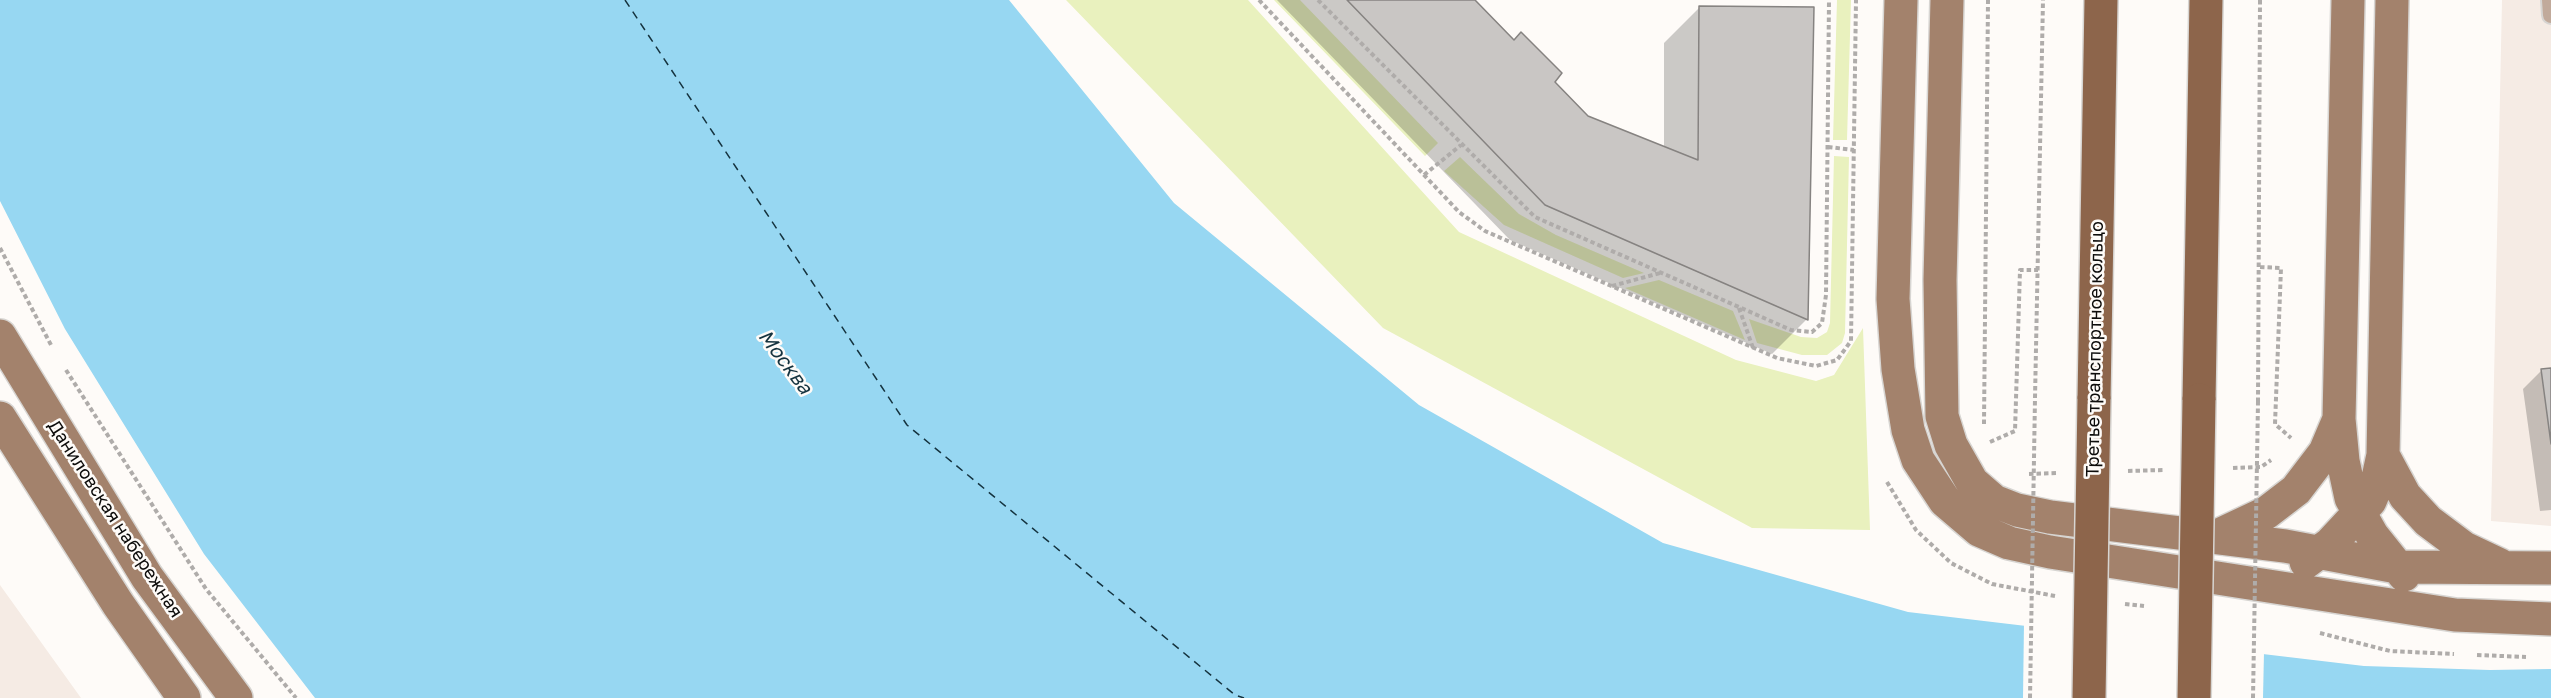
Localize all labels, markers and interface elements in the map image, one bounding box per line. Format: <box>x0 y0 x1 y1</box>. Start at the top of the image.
street label: Третье транспортное кольцо <box>2082 221 2108 477</box>
water label: Москва <box>753 325 817 399</box>
street label: Даниловская набережная <box>43 416 187 622</box>

